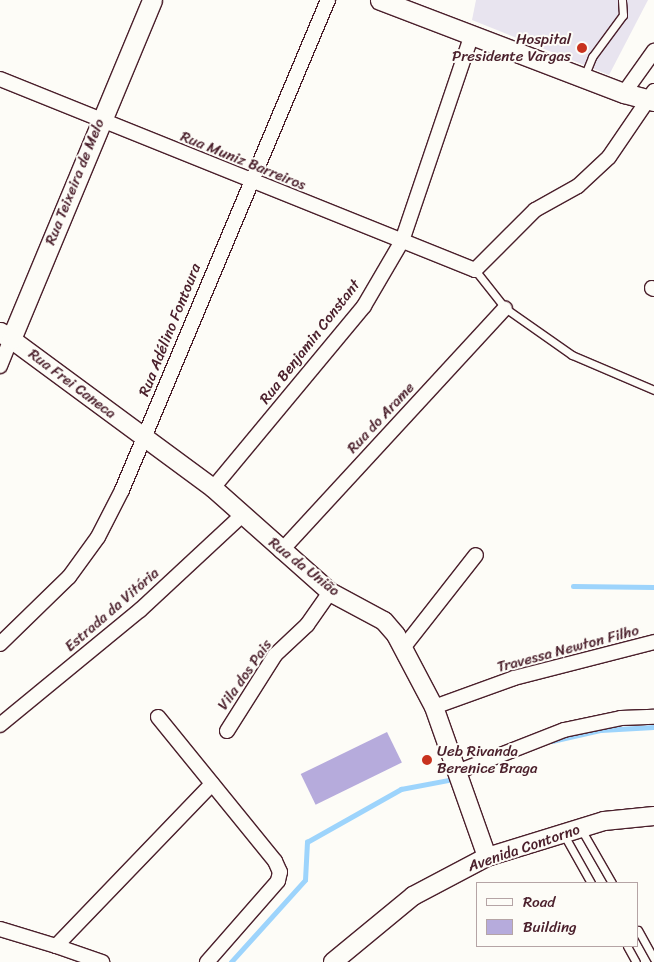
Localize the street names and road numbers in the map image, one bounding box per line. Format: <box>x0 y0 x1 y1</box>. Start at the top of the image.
street label: Rua Teixeira de Melo <box>41 116 109 248</box>
street label: Rua Muniz Barreiros <box>178 128 308 194</box>
street label: Rua Adélino Fontoura <box>135 261 205 399</box>
street label: Rua Benjamin Constant <box>255 276 365 408</box>
street label: Rua Frei Caneca <box>24 345 120 423</box>
street label: Rua do Arame <box>343 379 419 457</box>
street label: Rua da União <box>265 534 343 600</box>
street label: Estrada da Vitória <box>61 564 163 656</box>
street label: Travessa Newton Filho <box>495 621 641 677</box>
street label: Vila dos Pais <box>214 636 276 714</box>
street label: Avenida Contorno <box>466 820 582 876</box>

